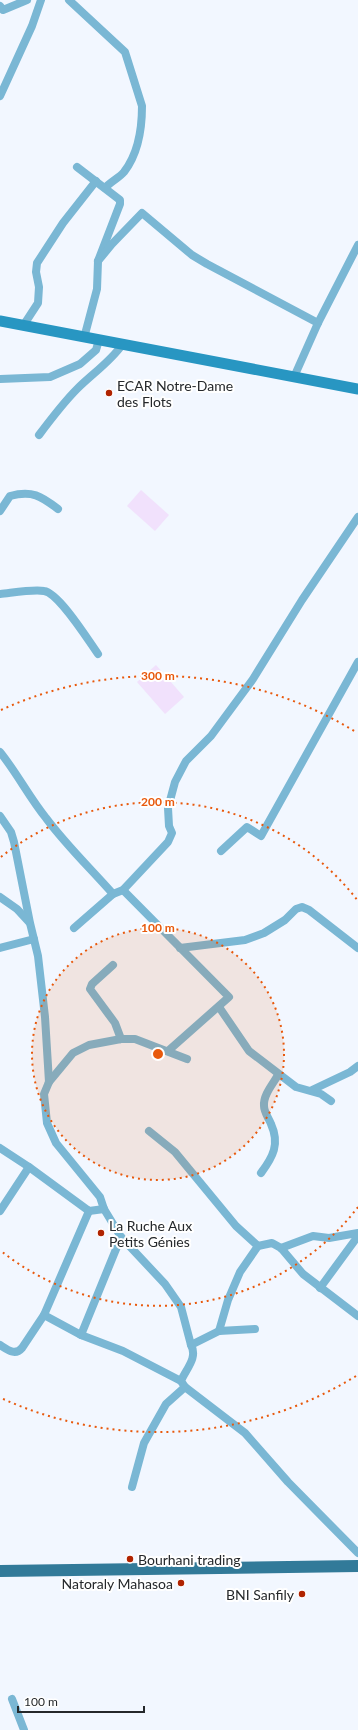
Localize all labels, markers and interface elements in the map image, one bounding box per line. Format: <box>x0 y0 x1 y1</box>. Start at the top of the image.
place label: ECAR Notre-Dame des Flots <box>117 377 233 410</box>
marker: ECAR Notre-Dame des Flots <box>104 388 114 398</box>
text: 300 m <box>141 668 175 683</box>
text: 200 m <box>141 794 175 809</box>
text: 100 m <box>141 920 175 935</box>
centre of rings <box>151 1047 165 1061</box>
place label: La Ruche Aux Petits Génies <box>109 1217 192 1250</box>
marker: La Ruche Aux Petits Génies <box>96 1228 106 1238</box>
place label: Bourhani trading <box>138 1551 241 1568</box>
marker: Bourhani trading <box>125 1554 135 1564</box>
place label: Natoraly Mahasoa <box>62 1575 173 1592</box>
marker: Natoraly Mahasoa <box>176 1578 186 1588</box>
place label: BNI Sanfily <box>226 1586 295 1603</box>
marker: BNI Sanfily <box>297 1589 307 1599</box>
scale bar <box>18 1688 144 1714</box>
text: 100 m <box>24 1694 58 1709</box>

